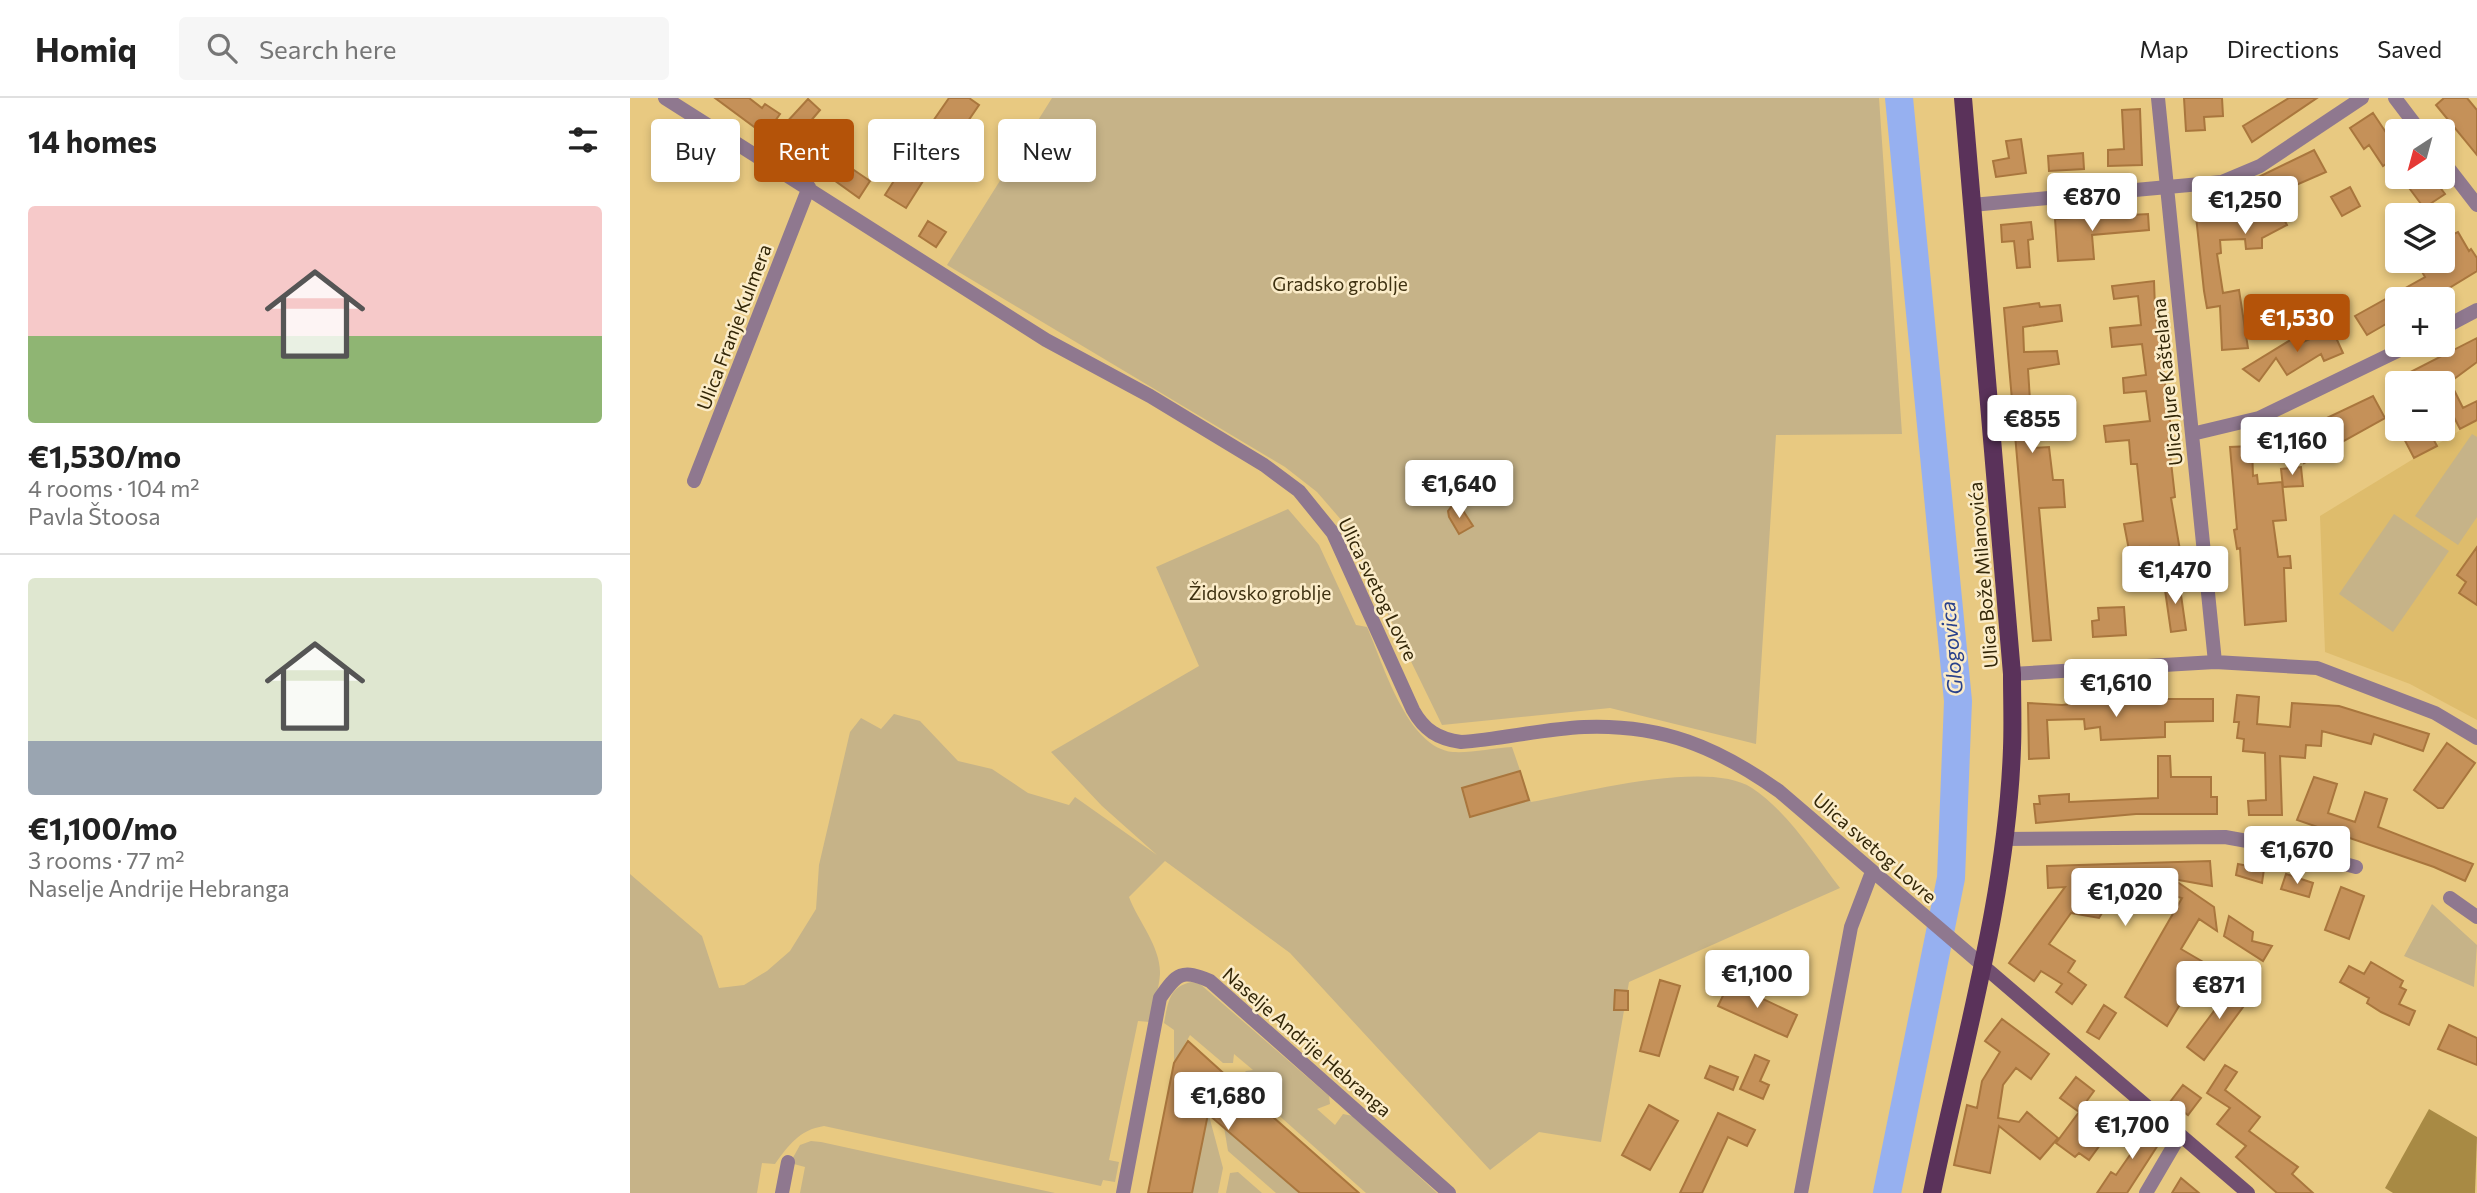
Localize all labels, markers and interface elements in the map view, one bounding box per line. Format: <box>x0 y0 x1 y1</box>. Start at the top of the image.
search box <box>179 17 669 80</box>
text: Homiq <box>35 28 137 69</box>
icon: search <box>203 29 241 67</box>
text: Search here <box>259 33 396 64</box>
text: Map <box>2139 34 2189 63</box>
text: Directions <box>2227 34 2339 63</box>
text: Saved <box>2377 34 2442 63</box>
chip: Buy <box>651 119 740 182</box>
chip: Rent <box>754 119 854 182</box>
chip: Filters <box>868 119 984 182</box>
chip: New <box>998 119 1096 182</box>
north arrow <box>2385 119 2455 189</box>
map controls <box>2385 119 2455 441</box>
icon: filters <box>564 121 602 159</box>
text: 14 homes <box>28 122 157 159</box>
pin: €870 <box>2051 174 2133 233</box>
pin: €1,250 <box>2188 176 2302 236</box>
text: €870 <box>2063 182 2121 210</box>
text: €1,250 <box>2208 185 2282 213</box>
button: layers <box>2385 203 2455 273</box>
street label: Ulica Franje Kulmera <box>691 241 776 413</box>
icon: home <box>252 251 378 377</box>
park label: Gradsko groblje <box>1272 272 1408 295</box>
button: + <box>2385 287 2455 357</box>
pin: €1,530 <box>2240 294 2354 354</box>
street label: Ulica Jure Kaštelana <box>2146 297 2187 467</box>
text: €1,530 <box>2260 303 2334 331</box>
button: − <box>2385 371 2455 441</box>
pin: €855 <box>1991 396 2073 455</box>
text: €855 <box>2003 404 2061 432</box>
pin: €1,160 <box>2235 418 2349 477</box>
text: €1,160 <box>2257 426 2327 454</box>
text: €1,530/mo <box>28 437 181 474</box>
pin: €1,640 <box>1402 460 1516 520</box>
text: €1,640 <box>1421 469 1497 497</box>
text: 4 rooms · 104 m² <box>28 474 200 502</box>
street label: Ulica Bože Milanovića <box>1963 481 2002 669</box>
text: Pavla Štoosa <box>28 502 161 530</box>
street label: Ulica svetog Lovre <box>1334 514 1423 664</box>
pin: €1,470 <box>2118 546 2232 606</box>
text: €1,470 <box>2138 555 2212 583</box>
park label: Židovsko groblje <box>1189 581 1331 604</box>
water label: Glogovica <box>1934 600 1967 696</box>
icon: home <box>252 623 378 749</box>
pin: €1,610 <box>2059 660 2173 719</box>
text: €1,610 <box>2080 668 2152 696</box>
street label: Ulica svetog Lovre <box>1809 788 1942 908</box>
text: €1,100/mo <box>28 809 178 846</box>
pin: €1,670 <box>2240 826 2354 886</box>
text: €1,670 <box>2260 835 2334 863</box>
text: 3 rooms · 77 m² <box>28 846 185 874</box>
pin: €1,020 <box>2068 868 2182 928</box>
text: Naselje Andrije Hebranga <box>28 874 290 902</box>
text: €1,020 <box>2087 877 2163 905</box>
pin: €1,100 <box>1700 950 1814 1010</box>
text: €1,100 <box>1721 959 1793 987</box>
street label: Naselje Andrije Hebranga <box>1218 962 1396 1121</box>
pin: €871 <box>2178 962 2260 1021</box>
text: €871 <box>2192 970 2246 998</box>
pin: €1,680 <box>1171 1072 1285 1132</box>
text: €1,680 <box>1190 1081 1266 1109</box>
pin: €1,700 <box>2075 1102 2189 1161</box>
text: €1,700 <box>2094 1110 2170 1138</box>

